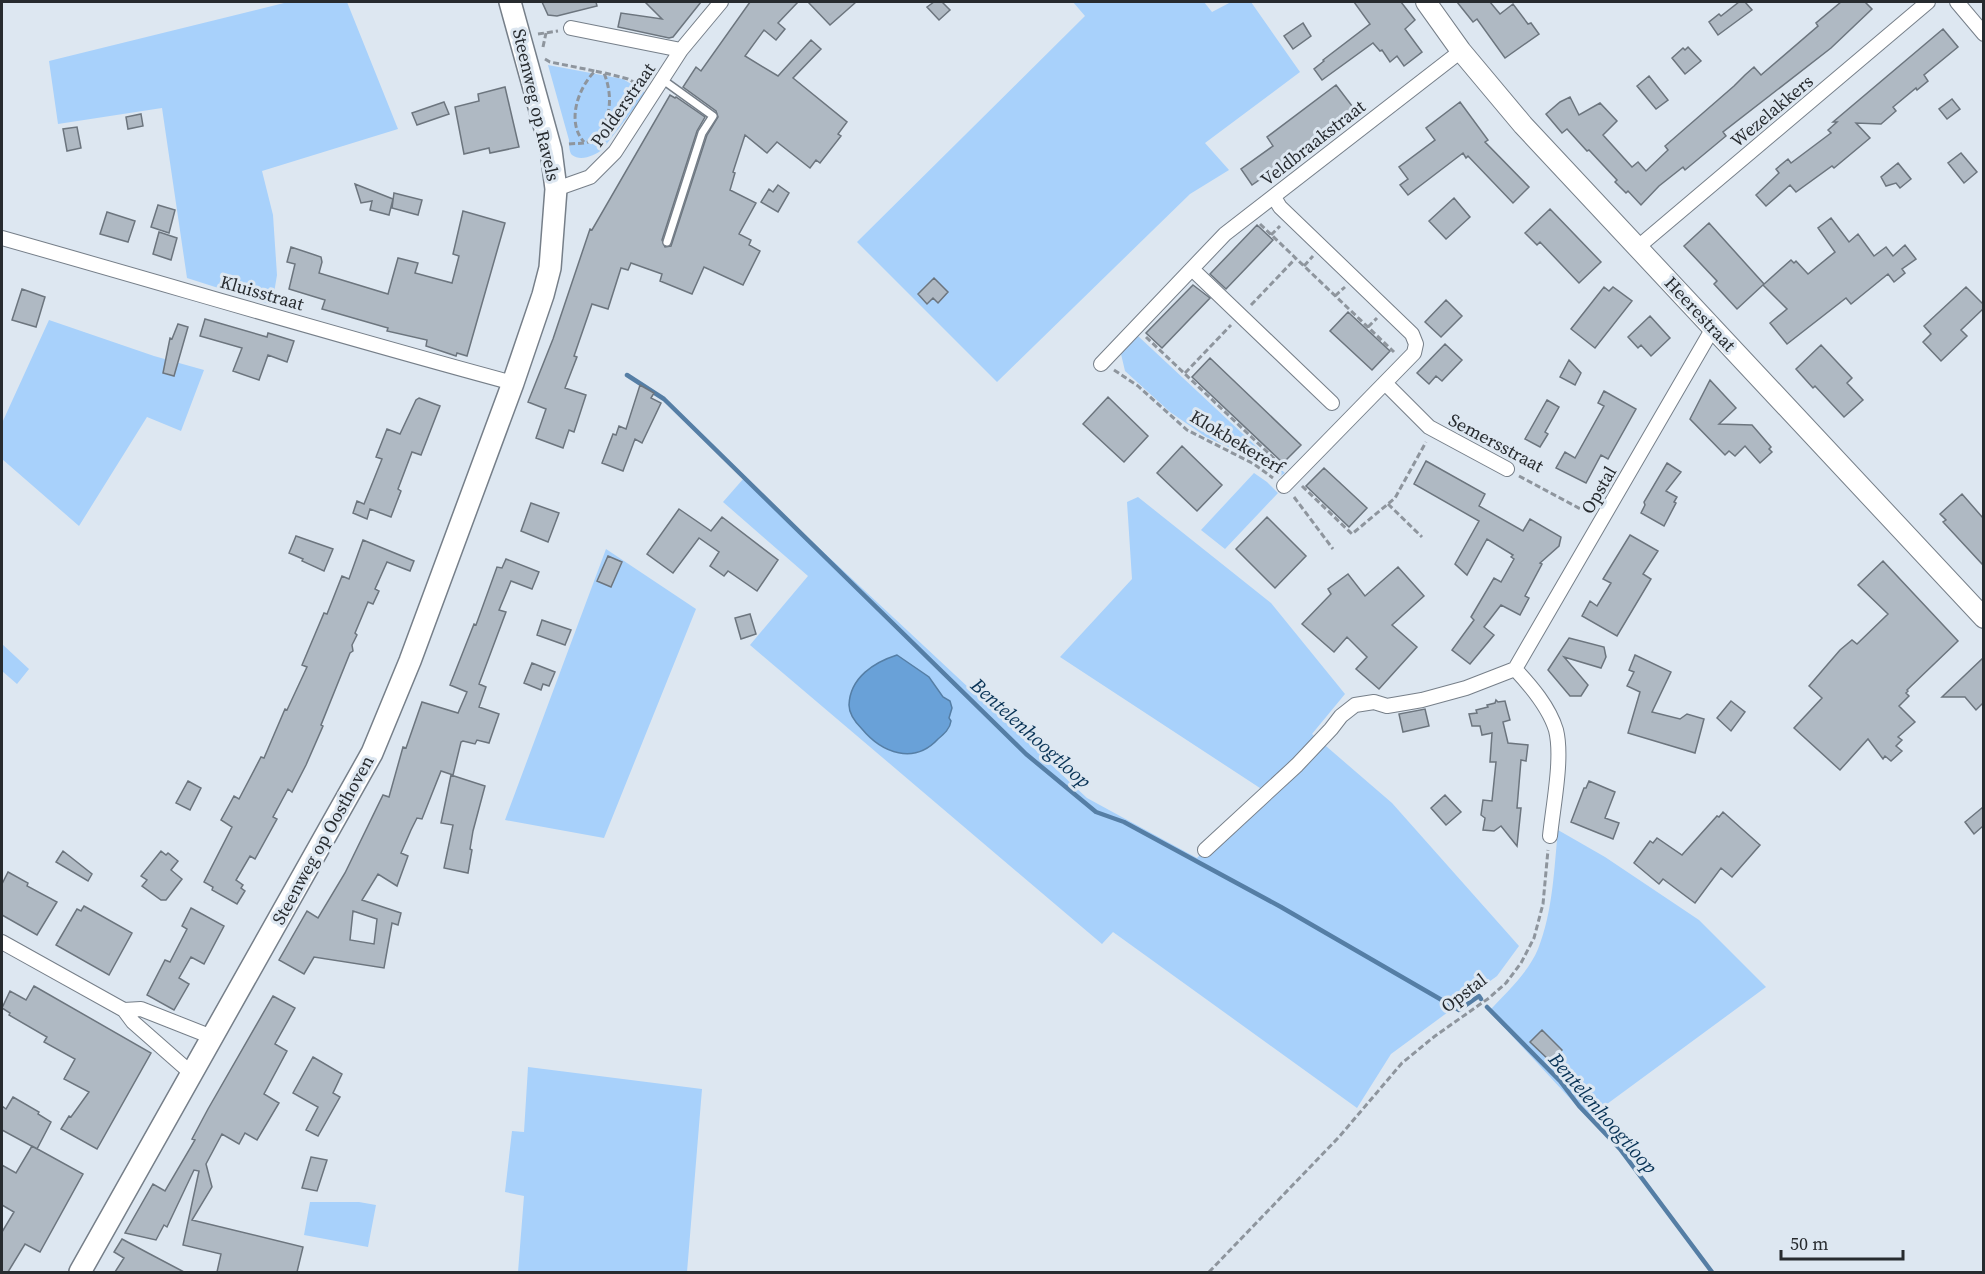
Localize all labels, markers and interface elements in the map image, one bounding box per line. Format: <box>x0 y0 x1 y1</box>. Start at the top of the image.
street label: Steenweg op Ravels <box>507 26 566 184</box>
street label: Polderstraat <box>584 58 661 152</box>
street label: Wezelakkers <box>1725 69 1818 153</box>
street label: Veldbraakstraat <box>1255 94 1370 191</box>
street label: Kluisstraat <box>217 269 307 316</box>
street label: Heerestraat <box>1659 271 1742 357</box>
street label: Klokbekererf <box>1186 404 1290 480</box>
street label: Semersstraat <box>1444 407 1548 478</box>
street label: Opstal <box>1575 461 1622 518</box>
water label: Bentelenhoogtloop <box>964 671 1097 795</box>
street label: Steenweg op Oosthoven <box>266 751 380 929</box>
street label: Opstal <box>1436 967 1492 1018</box>
water label: Bentelenhoogtloop <box>1542 1045 1664 1180</box>
scale bar <box>1781 1223 1902 1261</box>
text: 50 m <box>1790 1231 1828 1256</box>

